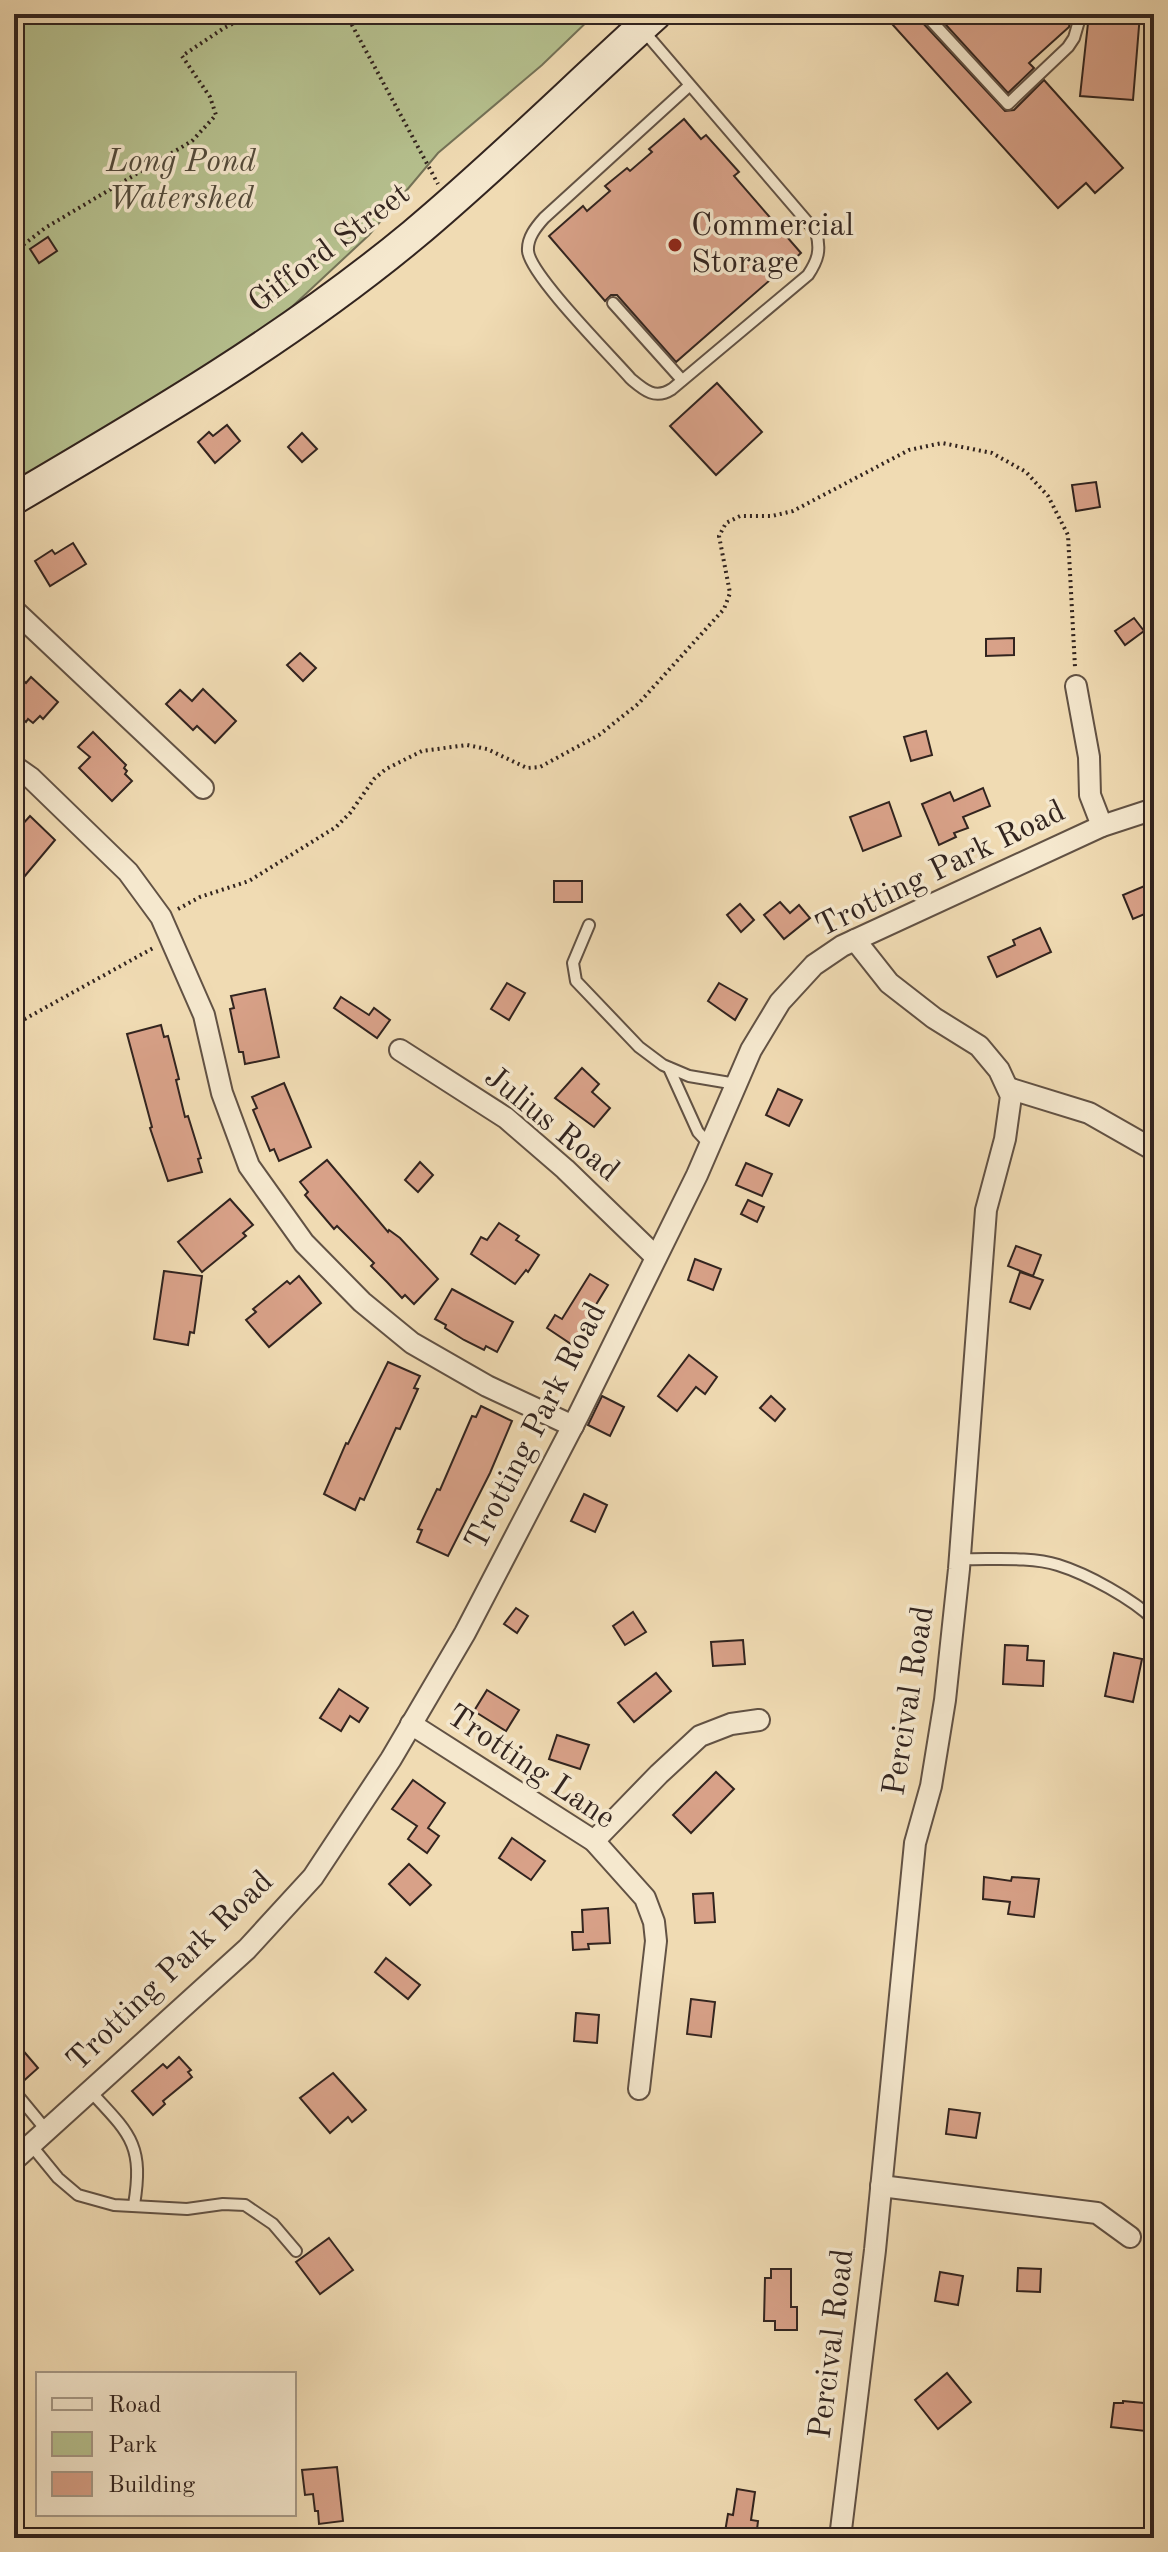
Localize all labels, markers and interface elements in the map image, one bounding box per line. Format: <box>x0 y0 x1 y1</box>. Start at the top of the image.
park label: Long Pond Watershed <box>105 147 257 216</box>
street label: Gifford Street <box>244 178 416 320</box>
place label: Commercial Storage <box>691 211 854 280</box>
marker: Commercial Storage <box>666 236 684 254</box>
street label: Trotting Park Road <box>811 796 1071 944</box>
street label: Julius Road <box>478 1061 624 1189</box>
street label: Trotting Park Road <box>461 1298 613 1556</box>
street label: Percival Road <box>879 1604 941 1798</box>
street label: Trotting Lane <box>440 1700 620 1836</box>
street label: Trotting Park Road <box>62 1866 280 2078</box>
street label: Percival Road <box>805 2247 861 2441</box>
legend <box>36 2372 296 2516</box>
text: Road <box>108 2394 161 2418</box>
text: Park <box>108 2434 157 2458</box>
text: Building <box>108 2474 195 2498</box>

